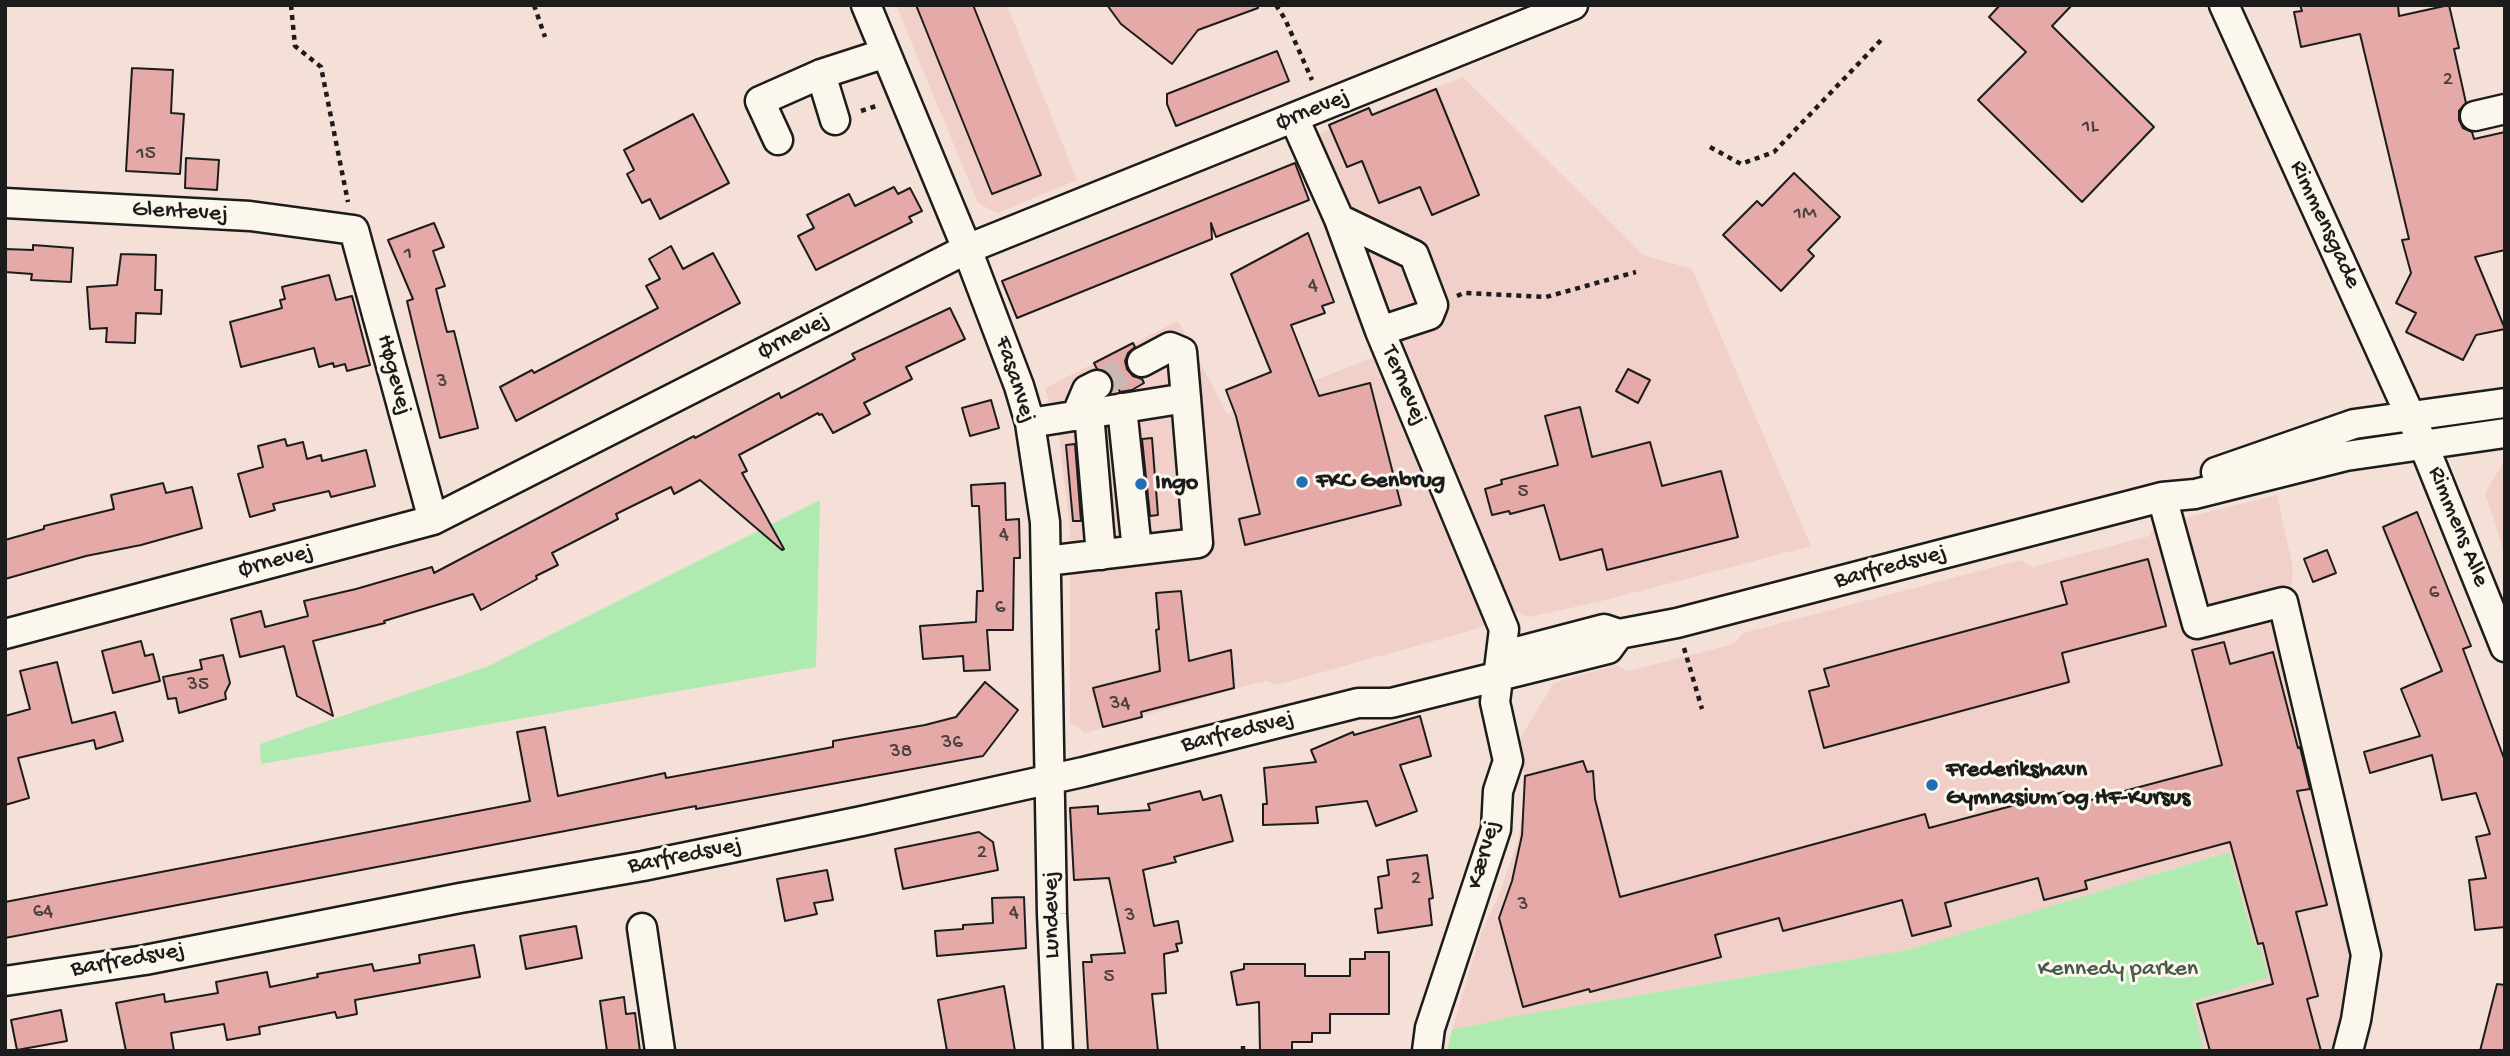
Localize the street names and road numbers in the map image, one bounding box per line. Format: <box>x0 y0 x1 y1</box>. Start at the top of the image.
street label: Ørnevej <box>1272 83 1354 139</box>
street label: Rimmensgade <box>2282 156 2366 294</box>
street label: Glentevej <box>131 196 229 230</box>
street label: Ørnevej <box>753 307 835 367</box>
street label: Høgevej <box>368 332 418 418</box>
street label: Fasanvej <box>987 333 1041 427</box>
street label: Ternevej <box>1373 342 1433 430</box>
street label: Rimmens Alle <box>2420 463 2494 591</box>
street label: Ørnevej <box>235 538 317 586</box>
street label: Barfredsvej <box>1832 539 1950 597</box>
street label: Barfredsvej <box>1179 705 1297 761</box>
street label: Kærvej <box>1462 817 1508 893</box>
street label: Barfredsvej <box>626 832 744 882</box>
street label: Lundevej <box>1038 871 1068 959</box>
street label: Barfredsvej <box>69 937 187 985</box>

